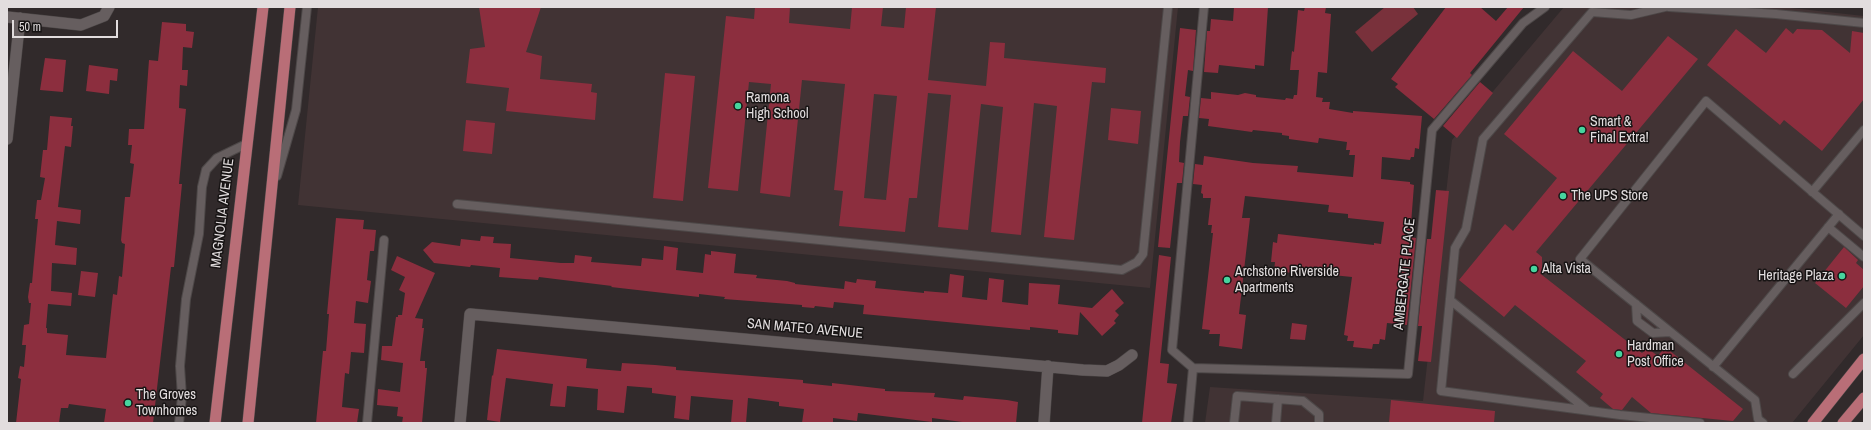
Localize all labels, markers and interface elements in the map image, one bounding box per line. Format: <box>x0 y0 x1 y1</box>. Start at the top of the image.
scale bar <box>14 12 120 38</box>
text: 50 m <box>19 19 41 35</box>
place label: Ramona High School <box>746 90 809 122</box>
marker: Ramona High School <box>733 101 743 111</box>
place label: Smart & Final Extra! <box>1590 114 1649 146</box>
marker: Smart & Final Extra! <box>1577 125 1587 135</box>
street label: MAGNOLIA AVENUE <box>208 157 238 269</box>
place label: The UPS Store <box>1571 188 1648 204</box>
marker: The UPS Store <box>1558 191 1568 201</box>
street label: AMBERGATE PLACE <box>1391 217 1419 331</box>
place label: Alta Vista <box>1542 261 1591 277</box>
place label: Archstone Riverside Apartments <box>1235 264 1339 296</box>
marker: Alta Vista <box>1529 264 1539 274</box>
place label: Heritage Plaza <box>1758 268 1834 284</box>
marker: Heritage Plaza <box>1837 271 1847 281</box>
marker: Archstone Riverside Apartments <box>1222 275 1232 285</box>
street label: SAN MATEO AVENUE <box>746 316 864 342</box>
place label: Hardman Post Office <box>1627 338 1684 370</box>
marker: Hardman Post Office <box>1614 349 1624 359</box>
place label: The Groves Townhomes <box>136 387 197 420</box>
marker: The Groves Townhomes <box>123 398 133 408</box>

